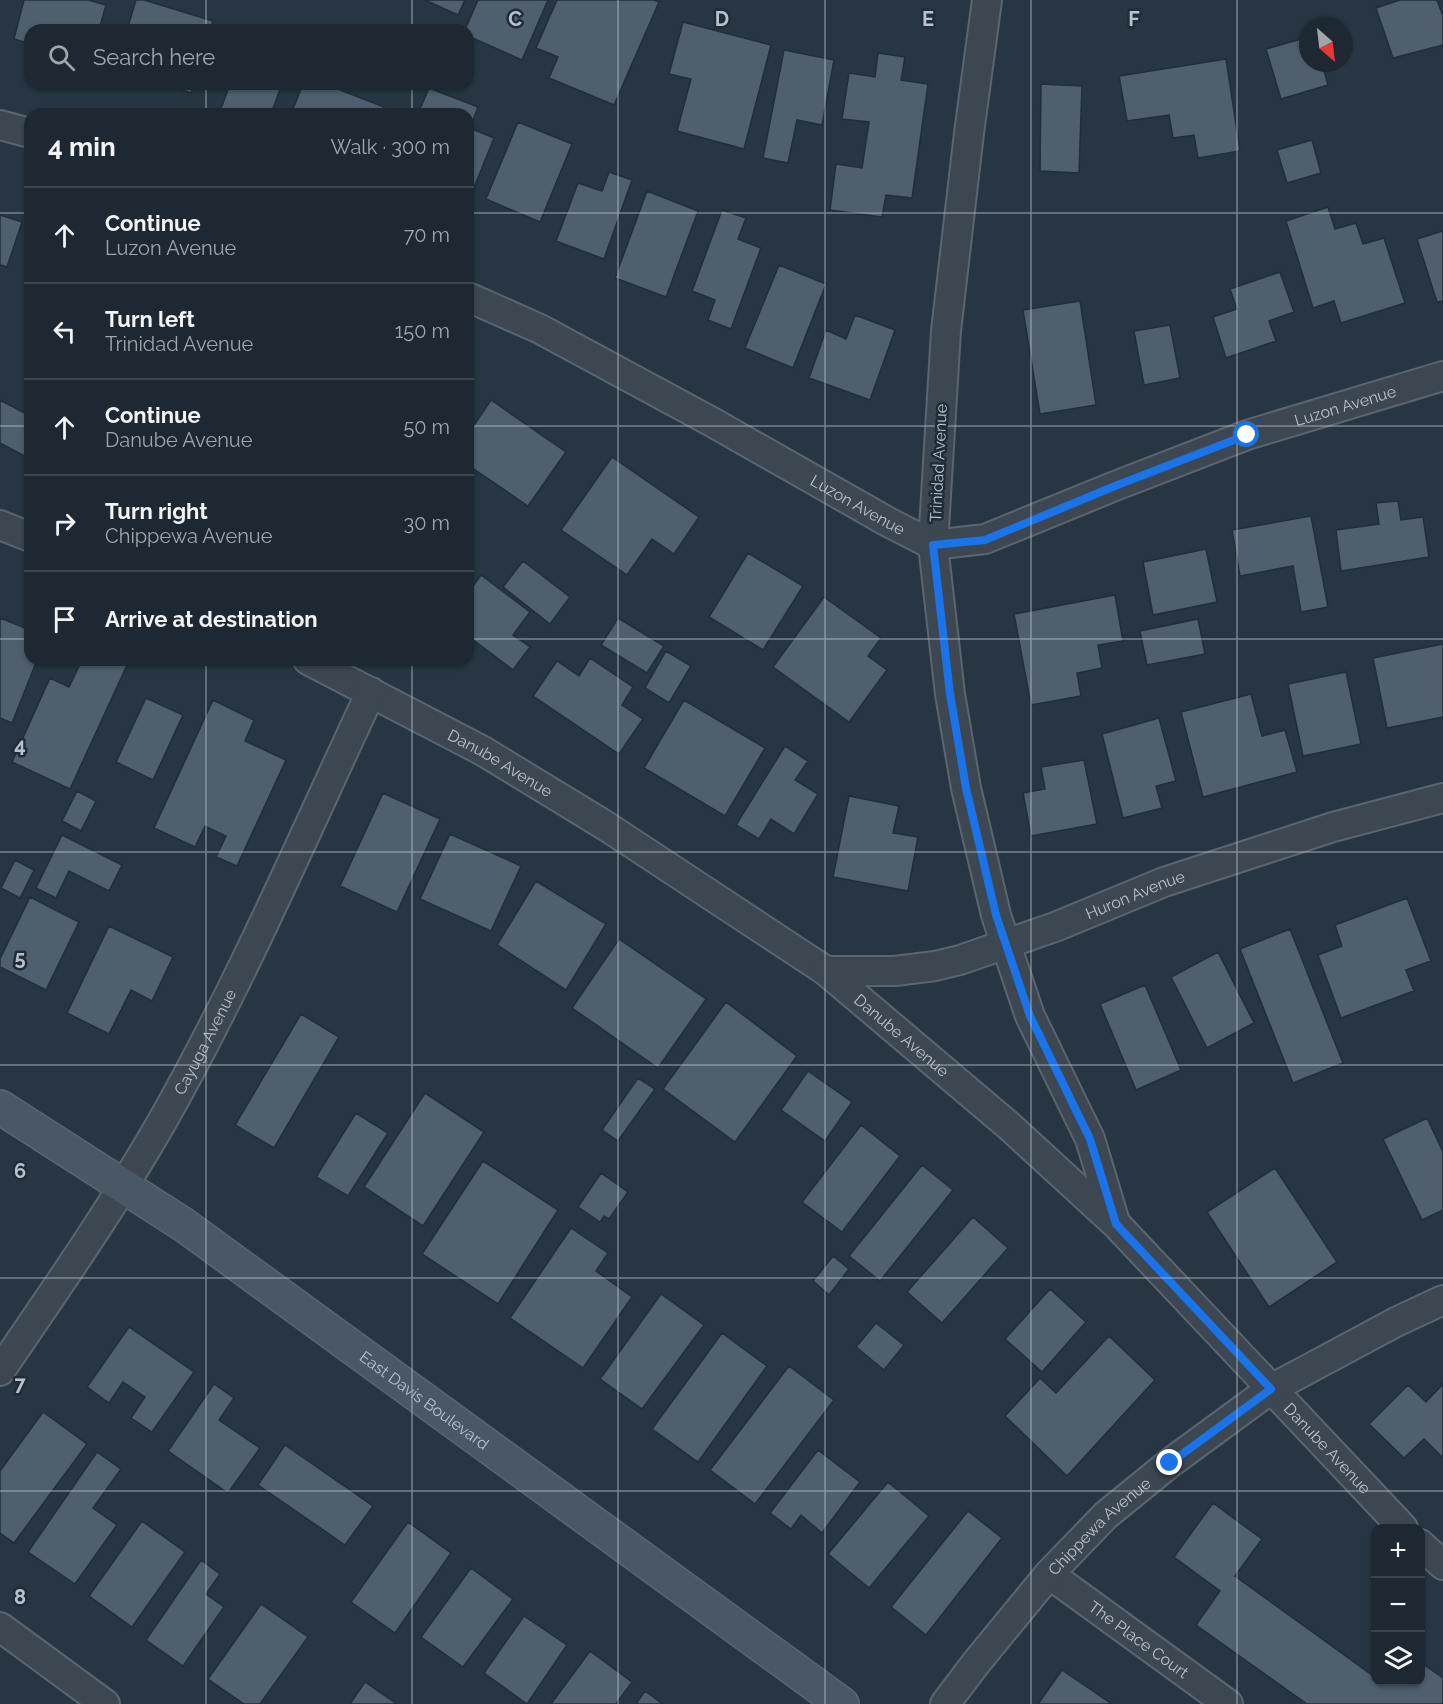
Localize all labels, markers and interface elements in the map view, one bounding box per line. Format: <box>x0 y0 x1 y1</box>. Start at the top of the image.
text: C <box>508 7 522 31</box>
text: D <box>715 7 729 31</box>
text: E <box>922 7 934 31</box>
text: F <box>1128 7 1140 31</box>
north arrow <box>1299 18 1353 72</box>
search box <box>24 24 474 90</box>
icon: search <box>45 41 78 74</box>
text: Search here <box>93 44 215 70</box>
text: 4 min <box>48 132 116 162</box>
text: Walk · 300 m <box>331 135 450 159</box>
text: Continue <box>105 210 201 236</box>
icon: ahead <box>48 219 81 252</box>
text: 70 m <box>404 223 450 247</box>
text: Luzon Avenue <box>105 236 236 260</box>
text: Turn left <box>105 306 195 332</box>
icon: left <box>48 315 81 348</box>
text: 150 m <box>395 319 450 343</box>
text: Trinidad Avenue <box>105 332 253 356</box>
street label: Luzon Avenue <box>1292 382 1398 430</box>
text: Continue <box>105 402 201 428</box>
street label: Trinidad Avenue <box>926 403 951 523</box>
icon: ahead <box>48 411 81 444</box>
text: 50 m <box>403 415 450 439</box>
route start <box>1233 421 1259 447</box>
text: Danube Avenue <box>105 428 252 452</box>
street label: Luzon Avenue <box>807 471 908 539</box>
text: Turn right <box>105 498 208 524</box>
icon: right <box>48 507 81 540</box>
text: 30 m <box>404 511 450 535</box>
text: Chippewa Avenue <box>105 524 272 548</box>
icon: arrive <box>48 603 81 636</box>
text: Arrive at destination <box>105 606 318 632</box>
street label: Danube Avenue <box>444 725 556 801</box>
text: 4 <box>14 733 26 757</box>
street label: Huron Avenue <box>1083 867 1187 923</box>
text: 5 <box>14 946 26 970</box>
street label: Cayuga Avenue <box>170 986 240 1098</box>
street label: Danube Avenue <box>850 990 953 1081</box>
text: 6 <box>14 1159 26 1183</box>
street label: East Davis Boulevard <box>356 1347 492 1454</box>
text: 7 <box>14 1372 26 1396</box>
street label: Danube Avenue <box>1280 1399 1375 1498</box>
route end <box>1156 1449 1182 1475</box>
street label: Chippewa Avenue <box>1044 1474 1155 1579</box>
map controls <box>1371 1524 1425 1686</box>
button: + <box>1371 1524 1425 1578</box>
button: − <box>1371 1578 1425 1632</box>
text: 8 <box>14 1585 26 1609</box>
street label: The Place Court <box>1085 1597 1193 1683</box>
button: layers <box>1371 1632 1425 1686</box>

